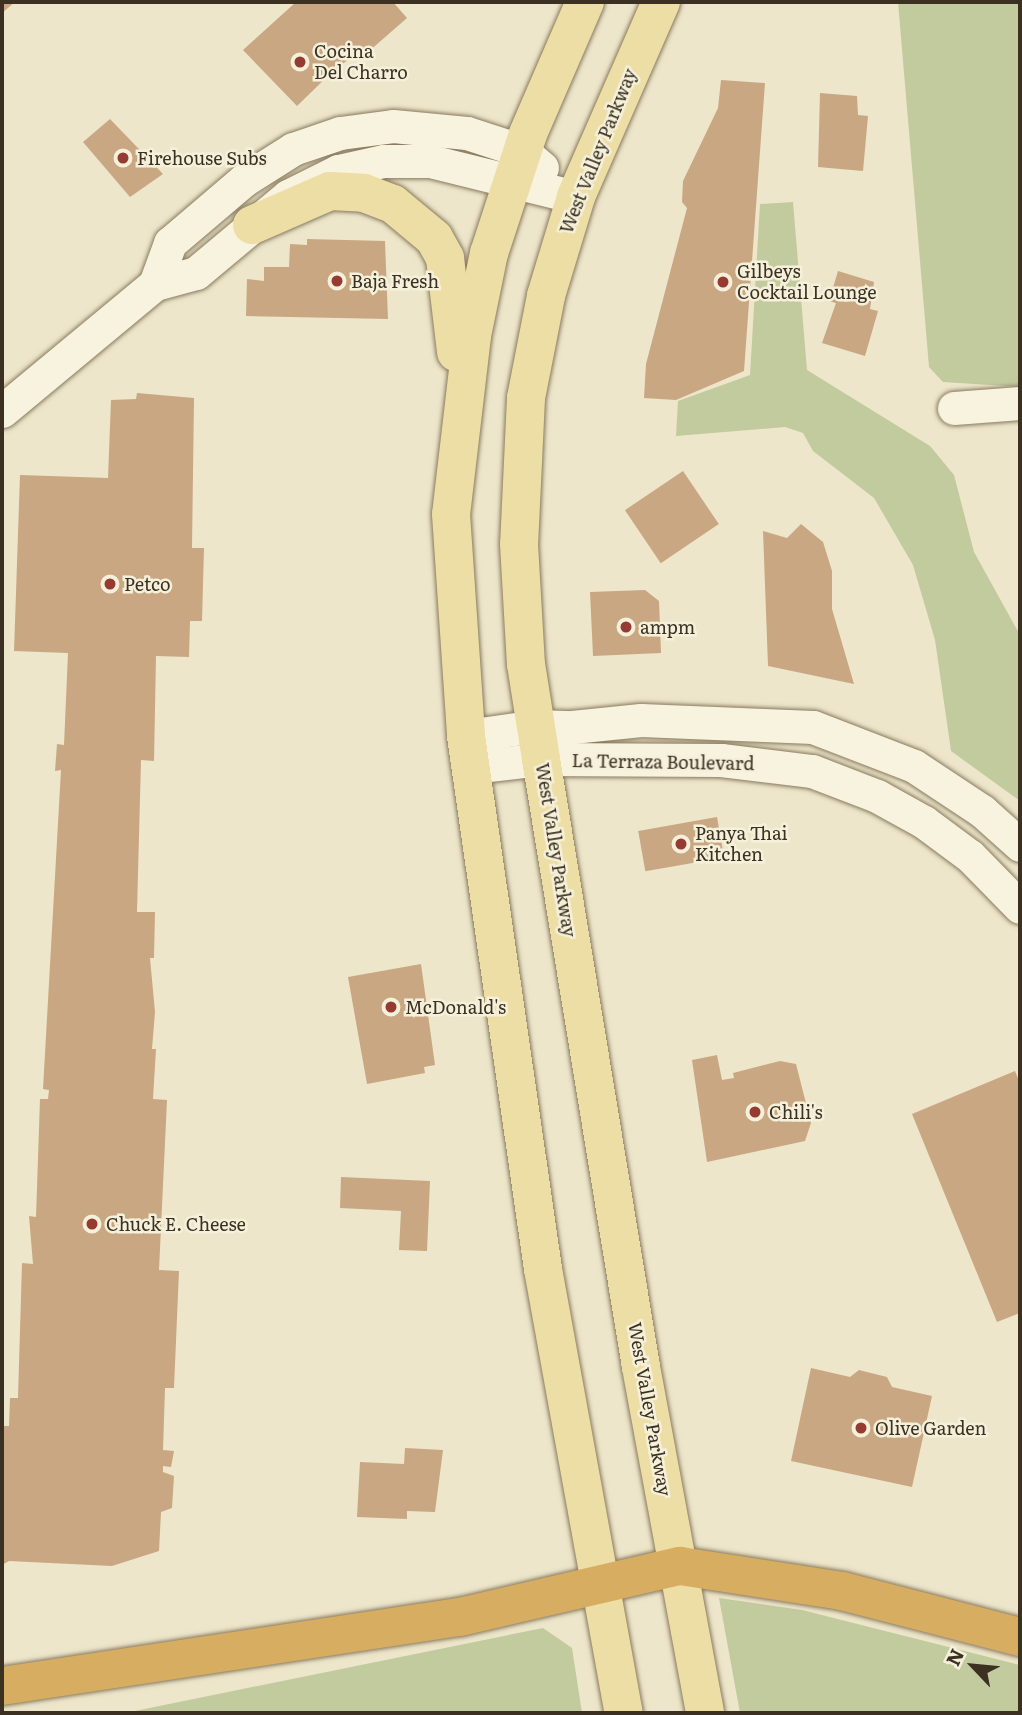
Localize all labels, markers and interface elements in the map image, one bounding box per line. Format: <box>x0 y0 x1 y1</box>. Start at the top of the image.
place label: Cocina Del Charro <box>314 41 408 84</box>
marker: Cocina Del Charro <box>292 54 308 70</box>
street label: West Valley Parkway <box>555 65 641 237</box>
place label: Firehouse Subs <box>137 147 267 169</box>
marker: Firehouse Subs <box>115 150 131 166</box>
place label: Gilbeys Cocktail Lounge <box>737 261 877 304</box>
place label: Baja Fresh <box>351 270 439 292</box>
marker: Baja Fresh <box>329 273 345 289</box>
marker: Gilbeys Cocktail Lounge <box>715 274 731 290</box>
place label: Petco <box>124 573 171 595</box>
marker: Petco <box>102 576 118 592</box>
place label: ampm <box>640 616 695 638</box>
marker: ampm <box>618 619 634 635</box>
street label: La Terraza Boulevard <box>571 750 755 774</box>
street label: West Valley Parkway <box>532 761 580 939</box>
place label: Panya Thai Kitchen <box>695 823 788 866</box>
marker: Panya Thai Kitchen <box>673 836 689 852</box>
place label: McDonald's <box>405 996 506 1018</box>
marker: McDonald's <box>383 999 399 1015</box>
place label: Chili's <box>769 1101 823 1123</box>
marker: Chili's <box>747 1104 763 1120</box>
place label: Chuck E. Cheese <box>106 1213 246 1235</box>
marker: Chuck E. Cheese <box>84 1216 100 1232</box>
street label: West Valley Parkway <box>624 1320 676 1498</box>
place label: Olive Garden <box>875 1417 986 1439</box>
marker: Olive Garden <box>853 1420 869 1436</box>
north arrow <box>938 1631 1008 1701</box>
text: N <box>938 1643 970 1670</box>

